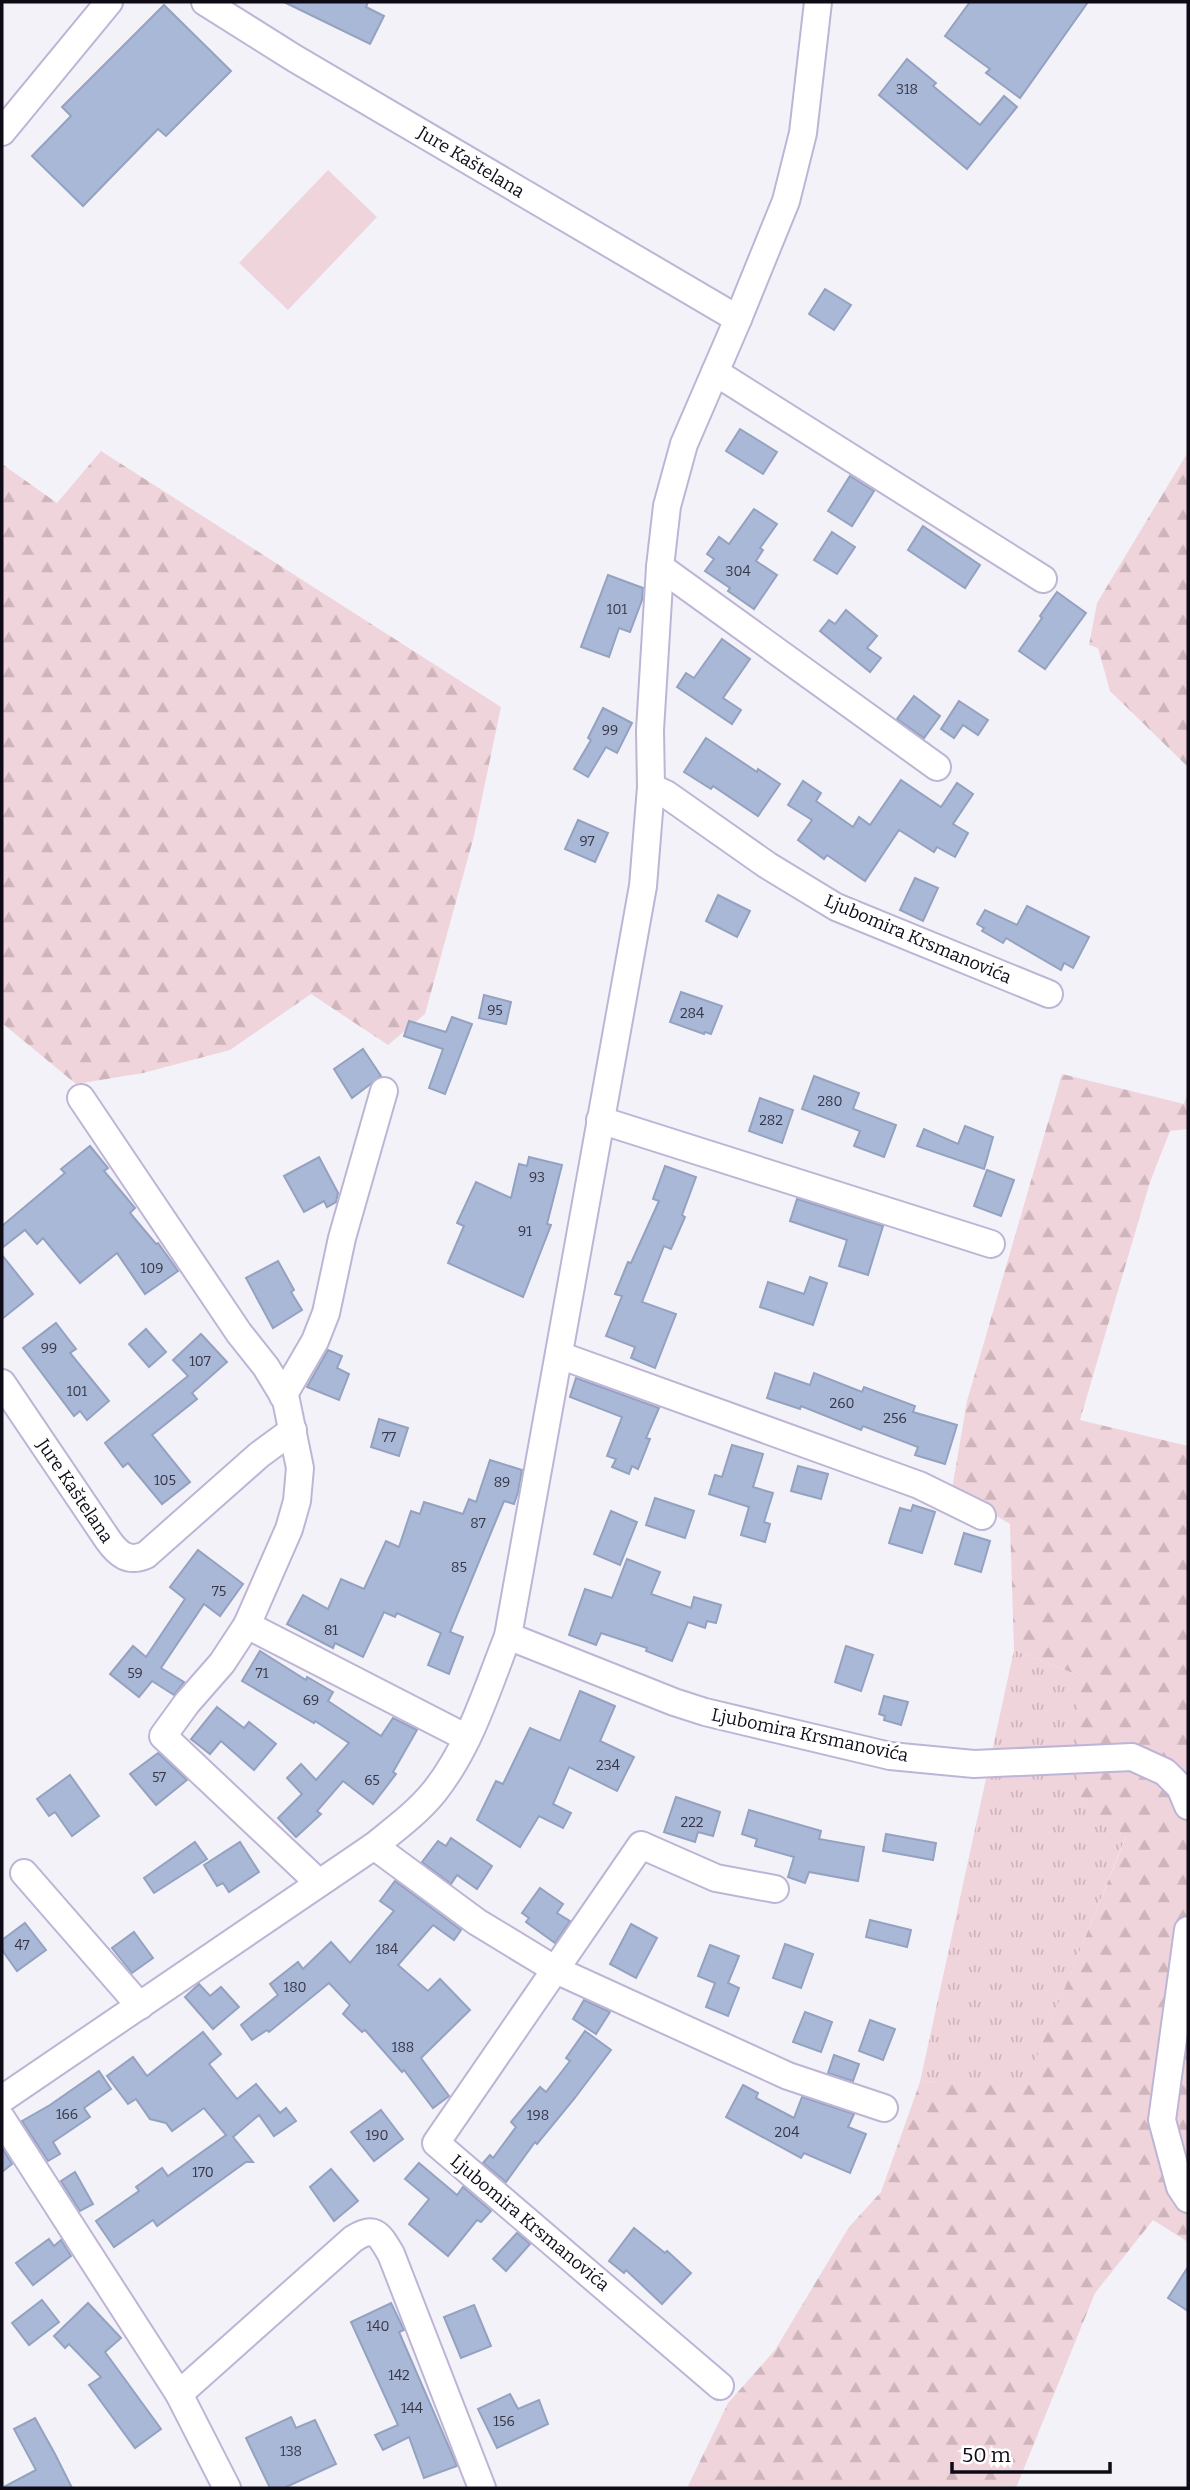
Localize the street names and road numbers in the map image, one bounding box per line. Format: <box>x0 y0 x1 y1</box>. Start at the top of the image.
street label: Jure Kaštelana <box>413 121 529 203</box>
street label: Ljubomira Krsmanovića <box>821 890 1015 988</box>
street label: Jure Kaštelana <box>32 1434 118 1547</box>
street label: Ljubomira Krsmanovića <box>709 1703 911 1767</box>
street label: Ljubomira Krsmanovića <box>446 2150 614 2296</box>

